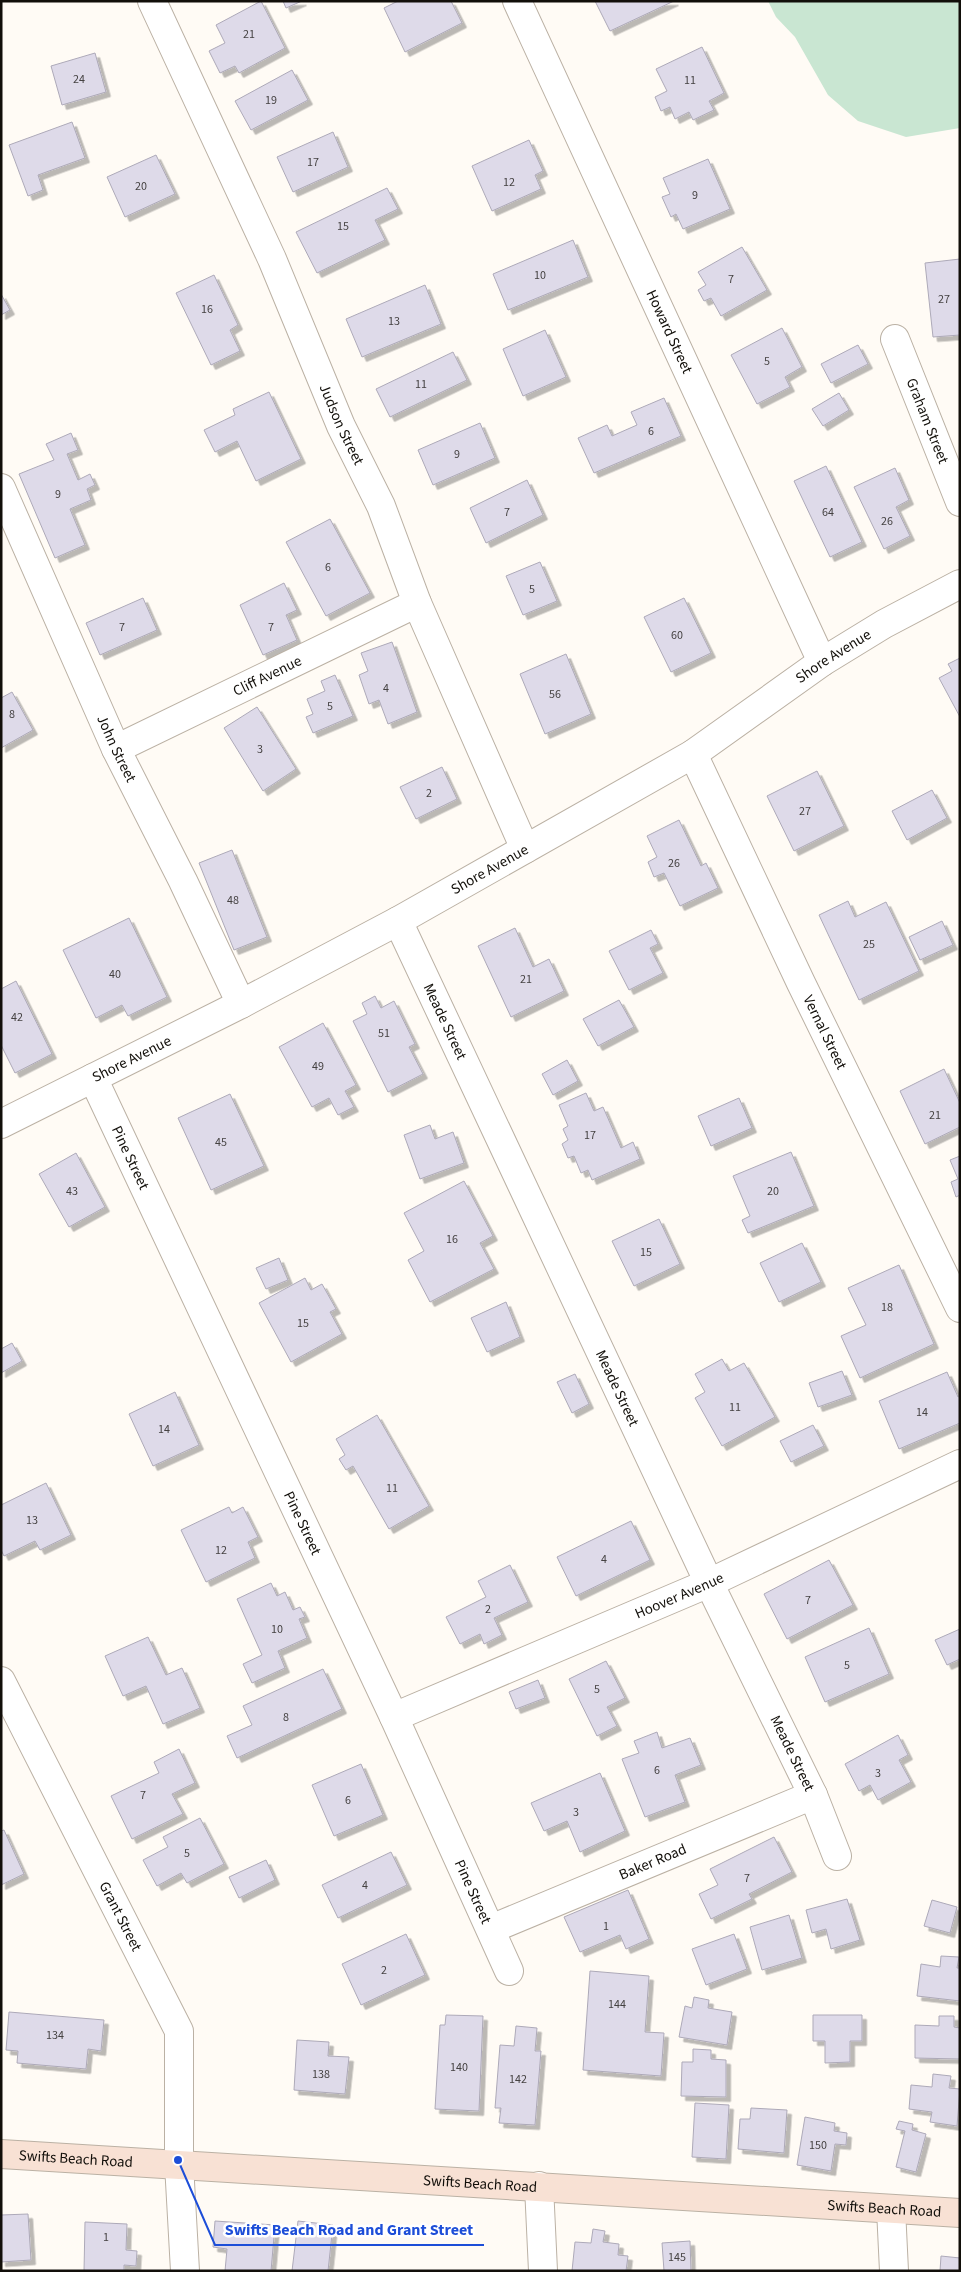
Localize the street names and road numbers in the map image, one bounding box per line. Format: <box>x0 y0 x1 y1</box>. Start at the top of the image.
street label: Howard Street <box>641 286 697 377</box>
street label: Graham Street <box>901 375 954 467</box>
street label: Judson Street <box>314 381 369 469</box>
street label: Shore Avenue <box>791 624 875 689</box>
street label: Cliff Avenue <box>229 651 305 702</box>
street label: John Street <box>91 712 141 786</box>
street label: Shore Avenue <box>447 839 532 900</box>
street label: Meade Street <box>418 980 472 1063</box>
street label: Vernal Street <box>798 992 852 1073</box>
street label: Shore Avenue <box>89 1030 175 1088</box>
street label: Pine Street <box>106 1122 154 1193</box>
street label: Meade Street <box>590 1347 644 1430</box>
street label: Pine Street <box>278 1488 326 1559</box>
street label: Hoover Avenue <box>632 1567 727 1624</box>
street label: Meade Street <box>765 1712 820 1795</box>
street label: Baker Road <box>616 1839 690 1886</box>
street label: Pine Street <box>449 1856 496 1927</box>
street label: Grant Street <box>94 1878 147 1955</box>
street label: Swifts Beach Road <box>18 2145 134 2173</box>
street label: Swifts Beach Road <box>422 2170 538 2198</box>
street label: Swifts Beach Road <box>827 2195 942 2223</box>

